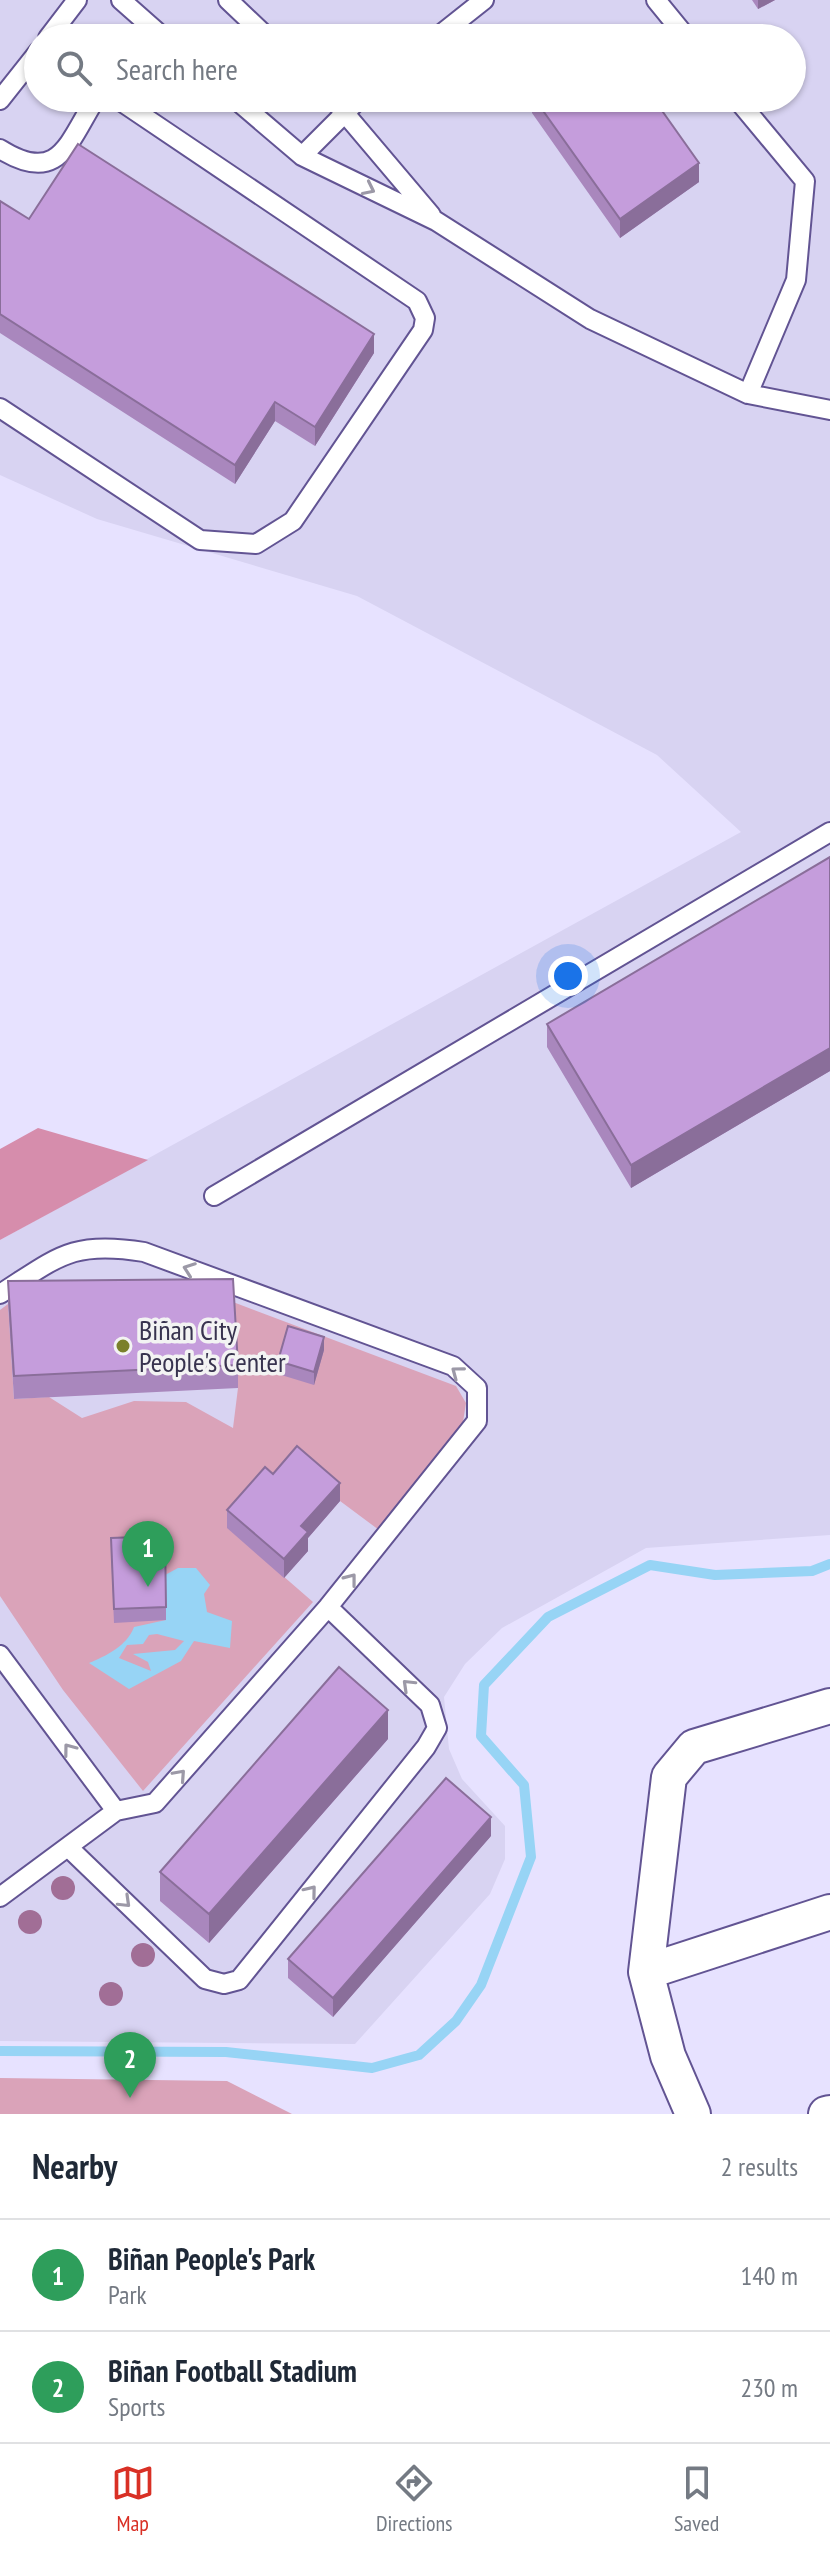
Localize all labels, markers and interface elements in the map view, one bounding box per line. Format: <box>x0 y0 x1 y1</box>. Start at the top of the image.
search box <box>24 24 806 112</box>
icon: search <box>52 46 96 90</box>
text: Search here <box>116 49 238 88</box>
one-way arrow <box>361 179 375 195</box>
your location <box>548 956 588 996</box>
one-way arrow <box>183 1262 197 1278</box>
place label: Biñan City People's Center <box>139 1311 286 1380</box>
marker: Biñan City People's Center <box>114 1337 132 1355</box>
one-way arrow <box>451 1367 466 1382</box>
pin: 1 <box>122 1521 174 1587</box>
one-way arrow <box>341 1574 356 1588</box>
one-way arrow <box>403 1680 418 1694</box>
one-way arrow <box>65 1743 79 1757</box>
one-way arrow <box>170 1769 185 1784</box>
one-way arrow <box>301 1885 315 1900</box>
one-way arrow <box>116 1893 130 1907</box>
pin: 2 <box>104 2032 156 2098</box>
text: Nearby <box>32 2144 117 2188</box>
text: 2 results <box>721 2150 798 2183</box>
text: Biñan People's Park <box>108 2239 315 2278</box>
text: 1 <box>52 2259 64 2292</box>
text: 140 m <box>740 2259 798 2292</box>
text: Park <box>108 2278 147 2311</box>
text: Biñan Football Stadium <box>108 2351 357 2390</box>
text: 2 <box>52 2371 64 2404</box>
text: 230 m <box>740 2371 798 2404</box>
text: Sports <box>108 2390 165 2423</box>
tab: Map <box>111 2461 155 2537</box>
tab: Directions <box>376 2461 453 2537</box>
tab: Saved <box>674 2461 719 2537</box>

